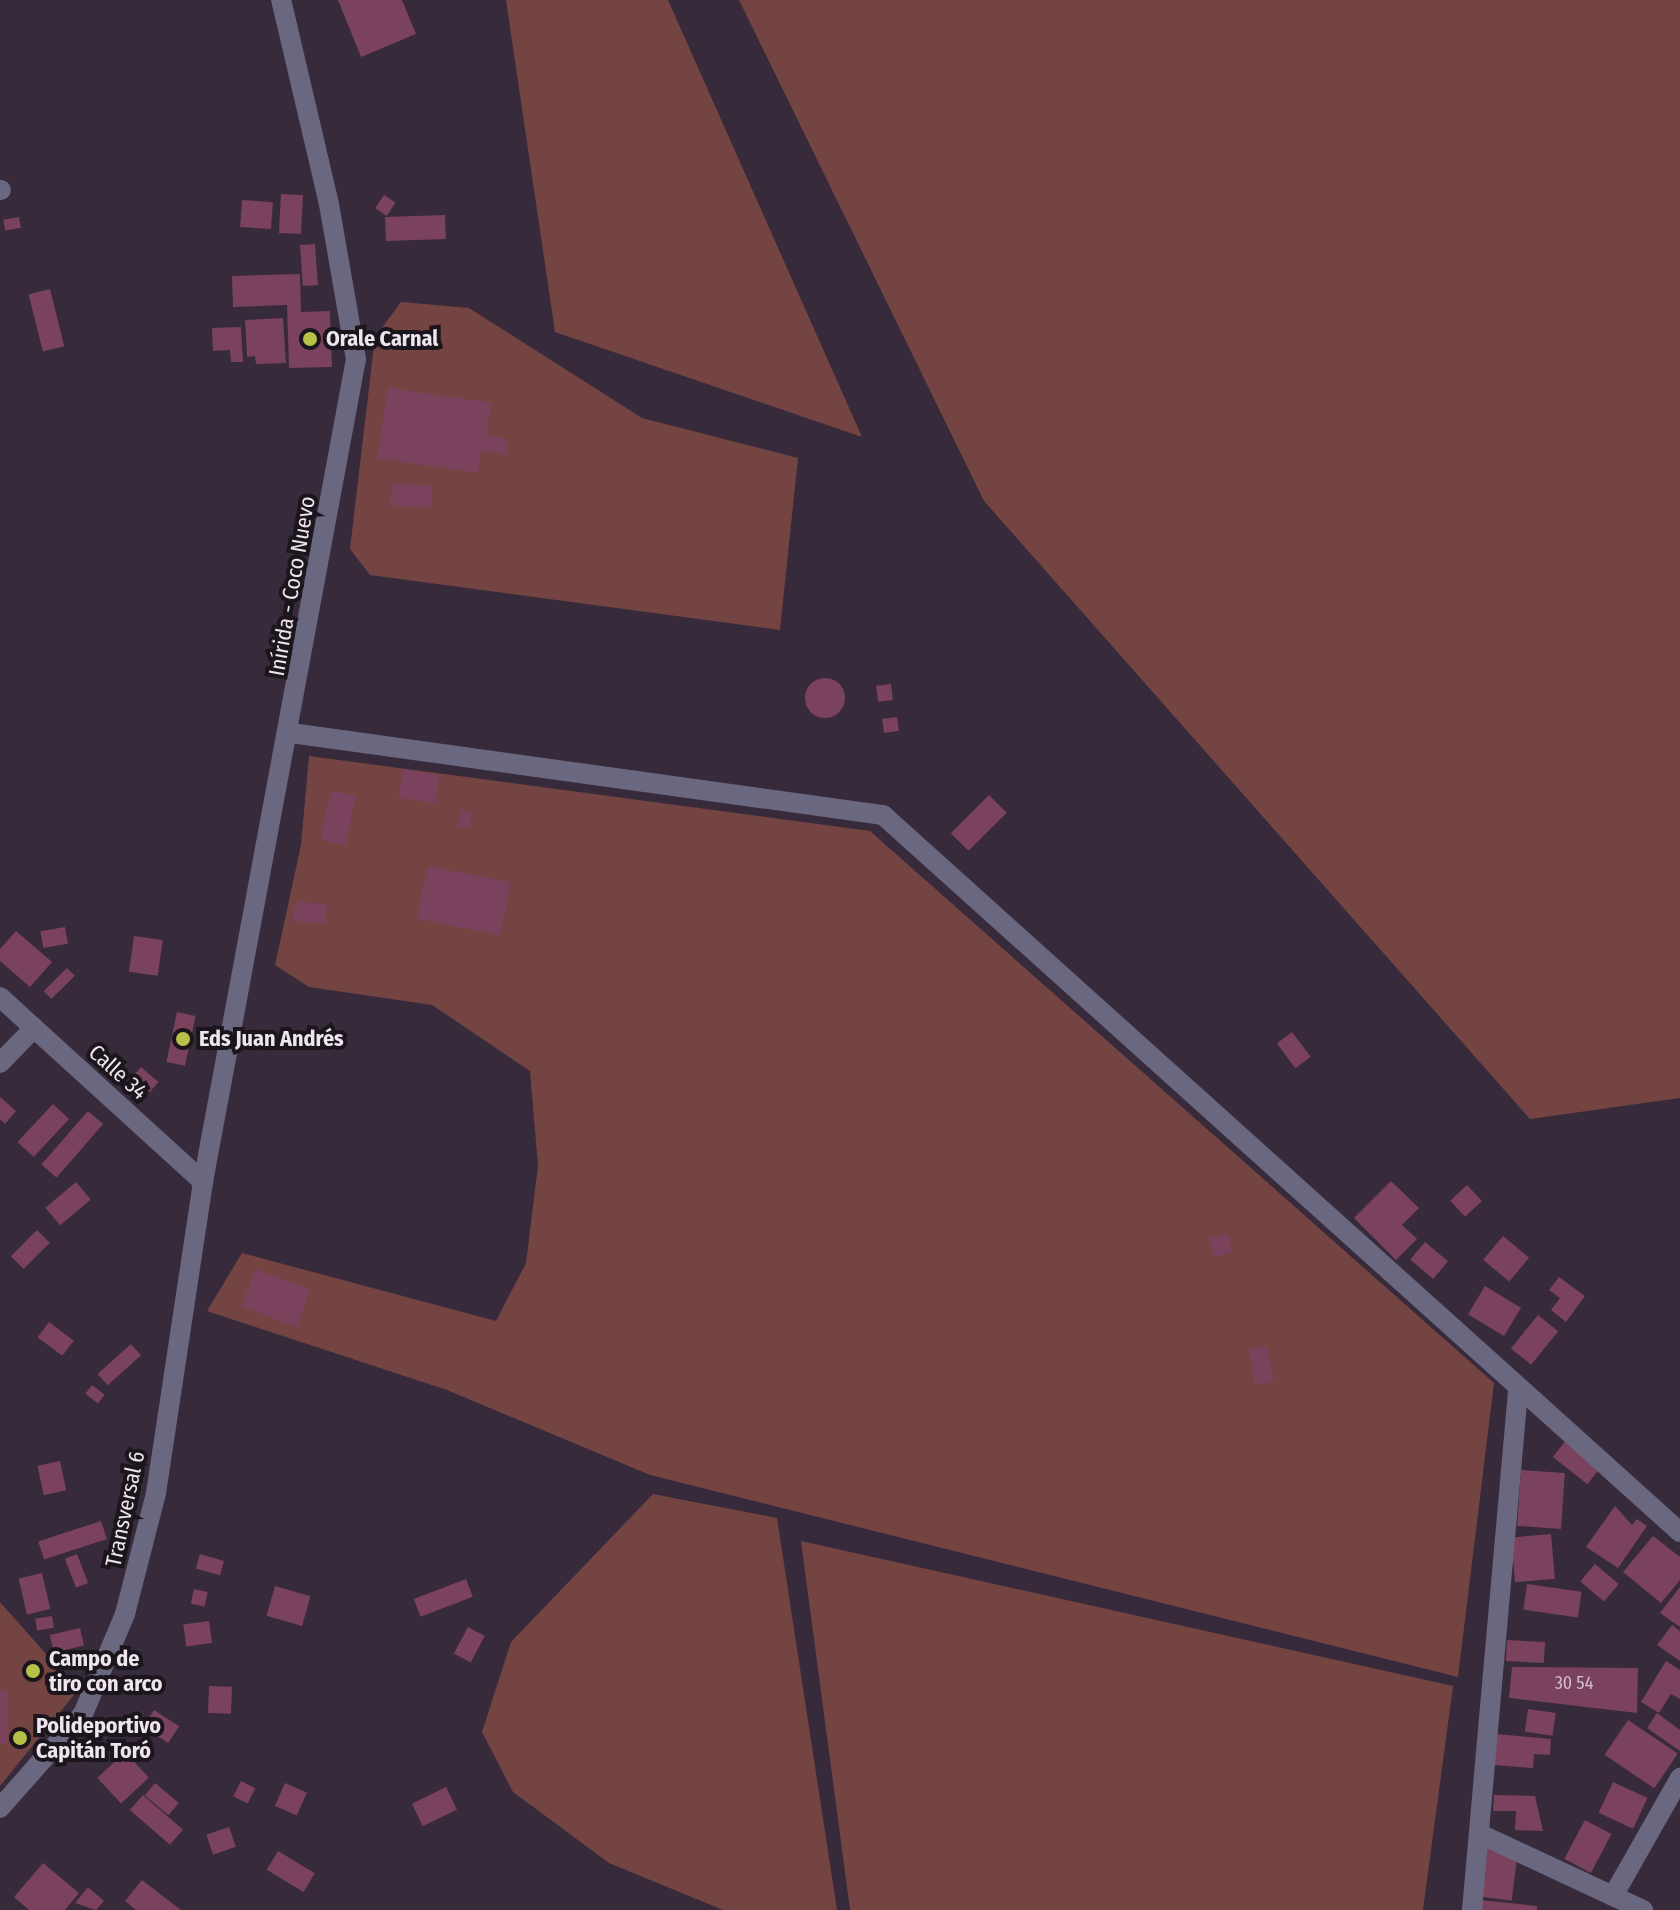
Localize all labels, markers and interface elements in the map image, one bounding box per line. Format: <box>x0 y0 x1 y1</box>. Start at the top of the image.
place label: Orale Carnal <box>326 326 438 352</box>
marker: Orale Carnal <box>301 330 319 348</box>
street label: Inírida - Coco Nuevo <box>263 494 321 678</box>
place label: Eds Juan Andrés <box>199 1026 344 1052</box>
marker: Eds Juan Andrés <box>174 1030 192 1048</box>
street label: Calle 34 <box>83 1039 153 1105</box>
street label: Transversal 6 <box>100 1449 150 1569</box>
place label: Campo de tiro con arco <box>49 1645 162 1696</box>
marker: Campo de tiro con arco <box>24 1662 42 1680</box>
house number: 30 54 <box>1555 1672 1593 1694</box>
place label: Polideportivo Capitán Toró <box>36 1712 161 1764</box>
marker: Polideportivo Capitán Toró <box>11 1729 29 1747</box>

